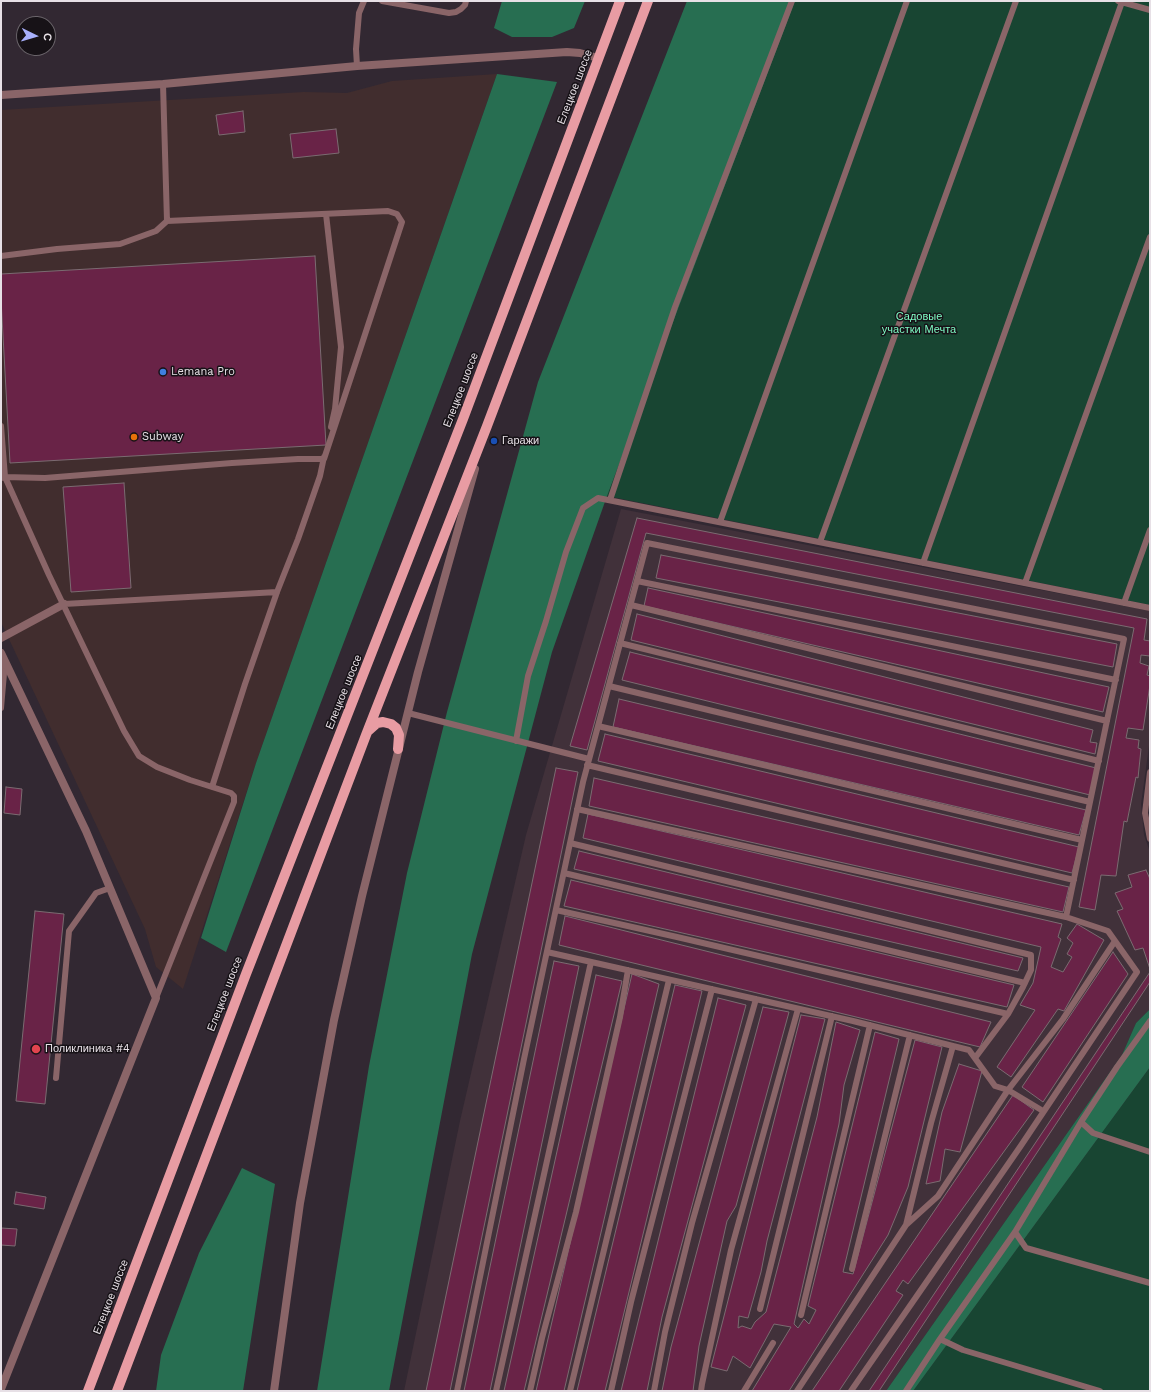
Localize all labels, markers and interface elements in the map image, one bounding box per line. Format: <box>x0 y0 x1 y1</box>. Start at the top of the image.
north arrow <box>16 16 56 56</box>
text: С <box>41 32 54 42</box>
street label: Елецкое шоссе <box>555 48 595 126</box>
park label: Садовые участки Мечта <box>882 310 956 336</box>
street label: Елецкое шоссе <box>441 351 481 429</box>
place label: Lemana Pro <box>171 365 235 379</box>
marker: Lemana Pro <box>158 367 168 377</box>
place label: Subway <box>142 430 183 444</box>
marker: Subway <box>129 432 139 442</box>
place label: Гаражи <box>502 434 539 448</box>
marker: Гаражи <box>489 436 499 446</box>
street label: Елецкое шоссе <box>323 653 365 731</box>
street label: Елецкое шоссе <box>205 955 245 1033</box>
place label: Поликлиника #4 <box>45 1042 130 1056</box>
marker: Поликлиника #4 <box>30 1043 42 1055</box>
street label: Елецкое шоссе <box>91 1258 131 1336</box>

